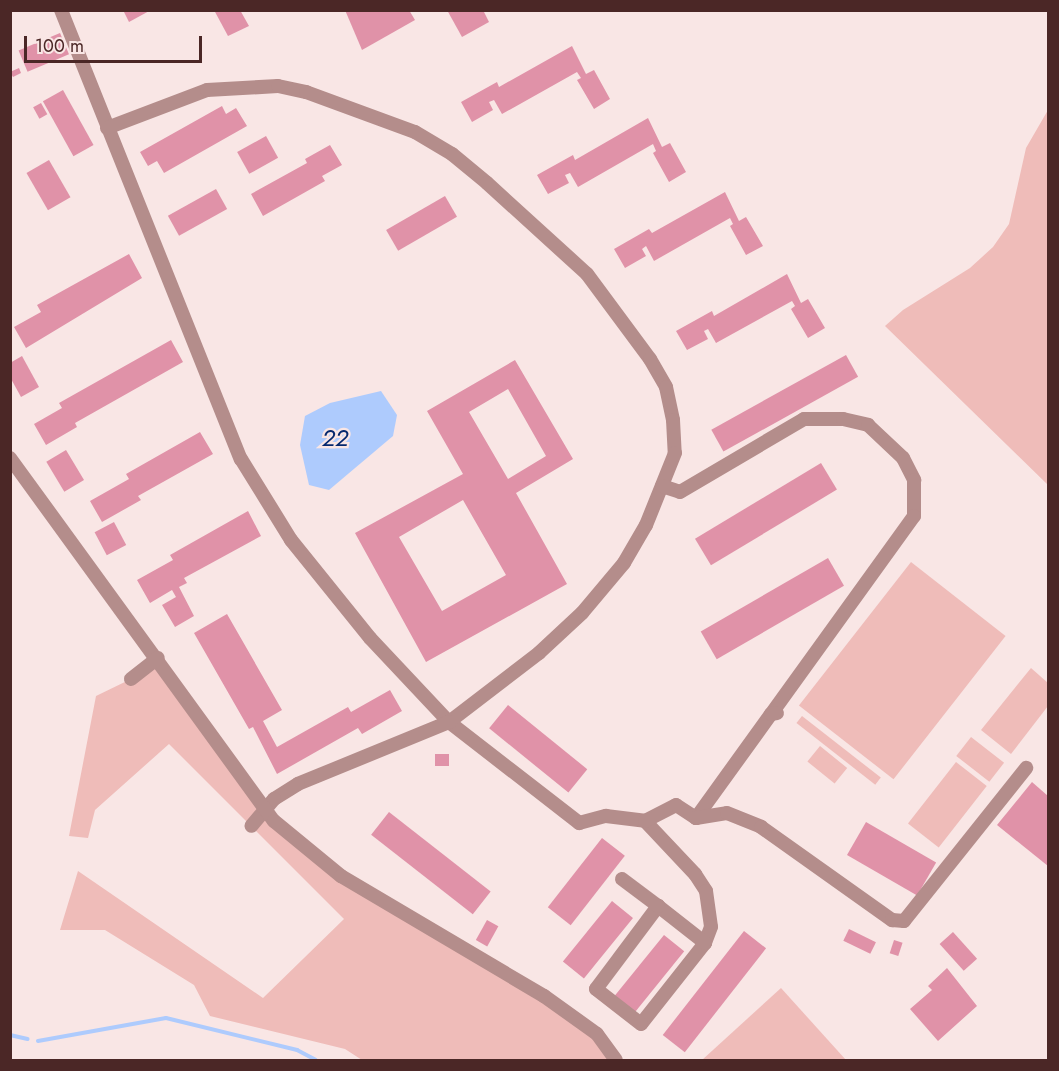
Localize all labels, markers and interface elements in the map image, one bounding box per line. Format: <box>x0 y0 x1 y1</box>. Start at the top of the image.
scale bar <box>27 24 206 62</box>
text: 100 m <box>35 33 84 59</box>
water label: 22 <box>322 424 348 452</box>

